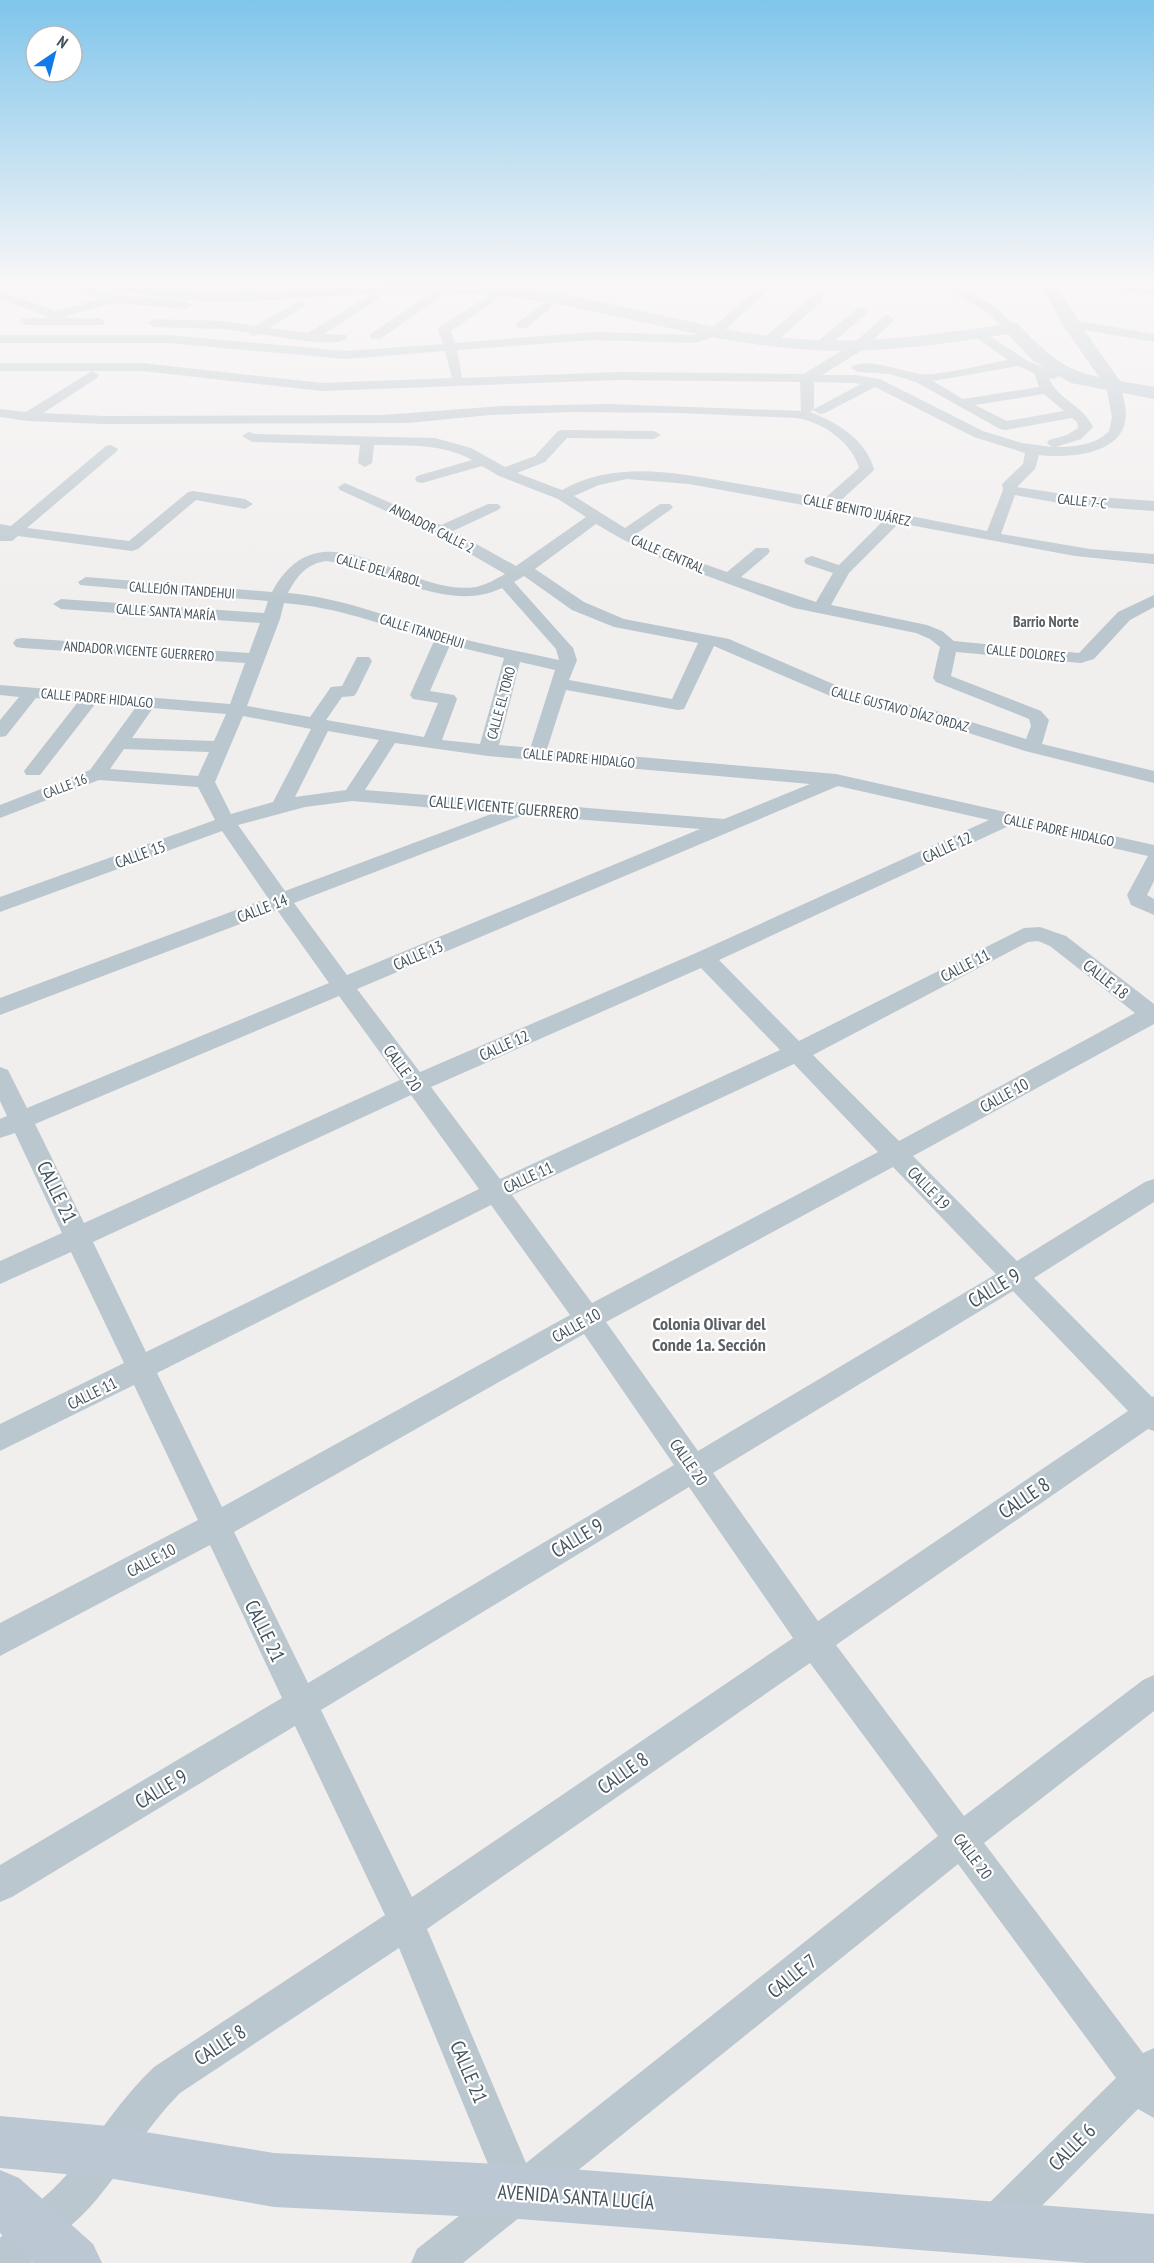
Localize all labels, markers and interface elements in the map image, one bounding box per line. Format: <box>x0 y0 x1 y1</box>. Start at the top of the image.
north arrow <box>24 24 84 84</box>
text: N <box>53 31 72 52</box>
street label: CALLE 7-C <box>1057 489 1108 513</box>
street label: CALLE BENITO JUÁREZ <box>802 490 912 530</box>
street label: ANDADOR CALLE 2 <box>387 499 477 557</box>
street label: CALLE CENTRAL <box>628 530 708 578</box>
street label: CALLE DEL ÁRBOL <box>334 549 424 591</box>
street label: CALLEJÓN ITANDEHUI <box>128 577 236 603</box>
street label: CALLE SANTA MARÍA <box>115 600 217 624</box>
street label: CALLE ITANDEHUI <box>377 610 467 652</box>
district label: Barrio Norte <box>1013 612 1079 631</box>
street label: ANDADOR VICENTE GUERRERO <box>63 637 215 665</box>
street label: CALLE DOLORES <box>985 640 1067 666</box>
street label: CALLE EL TORO <box>483 664 519 741</box>
street label: CALLE GUSTAVO DÍAZ ORDAZ <box>829 682 971 736</box>
street label: CALLE PADRE HIDALGO <box>40 684 154 712</box>
street label: CALLE PADRE HIDALGO <box>522 744 636 772</box>
street label: CALLE 16 <box>40 769 90 803</box>
street label: CALLE VICENTE GUERRERO <box>428 790 580 824</box>
street label: CALLE PADRE HIDALGO <box>1002 809 1116 851</box>
street label: CALLE 12 <box>919 827 975 867</box>
street label: CALLE 15 <box>112 836 168 872</box>
street label: CALLE 14 <box>234 889 290 927</box>
street label: CALLE 13 <box>390 936 446 974</box>
street label: CALLE 11 <box>937 944 993 986</box>
street label: CALLE 18 <box>1079 955 1133 1003</box>
street label: CALLE 12 <box>476 1025 532 1065</box>
street label: CALLE 20 <box>379 1041 427 1095</box>
street label: CALLE 10 <box>976 1074 1032 1116</box>
street label: CALLE 21 <box>31 1157 83 1227</box>
street label: CALLE 11 <box>500 1157 556 1197</box>
street label: CALLE 19 <box>904 1162 954 1214</box>
street label: CALLE 9 <box>963 1262 1025 1314</box>
street label: CALLE 10 <box>548 1304 604 1346</box>
district label: Colonia Olivar del Conde 1a. Sección <box>652 1312 766 1356</box>
street label: CALLE 11 <box>64 1373 120 1413</box>
street label: CALLE 20 <box>666 1435 712 1489</box>
street label: CALLE 8 <box>993 1471 1055 1525</box>
street label: CALLE 9 <box>546 1512 608 1564</box>
street label: CALLE 10 <box>123 1539 179 1581</box>
street label: CALLE 21 <box>239 1596 291 1666</box>
street label: CALLE 8 <box>592 1746 654 1800</box>
street label: CALLE 9 <box>130 1763 192 1815</box>
street label: CALLE 20 <box>949 1829 997 1883</box>
street label: CALLE 7 <box>762 1948 822 2004</box>
street label: CALLE 8 <box>189 2019 251 2071</box>
street label: CALLE 21 <box>444 2037 494 2107</box>
street label: CALLE 6 <box>1043 2118 1101 2176</box>
street label: AVENIDA SANTA LUCÍA <box>497 2179 656 2215</box>

